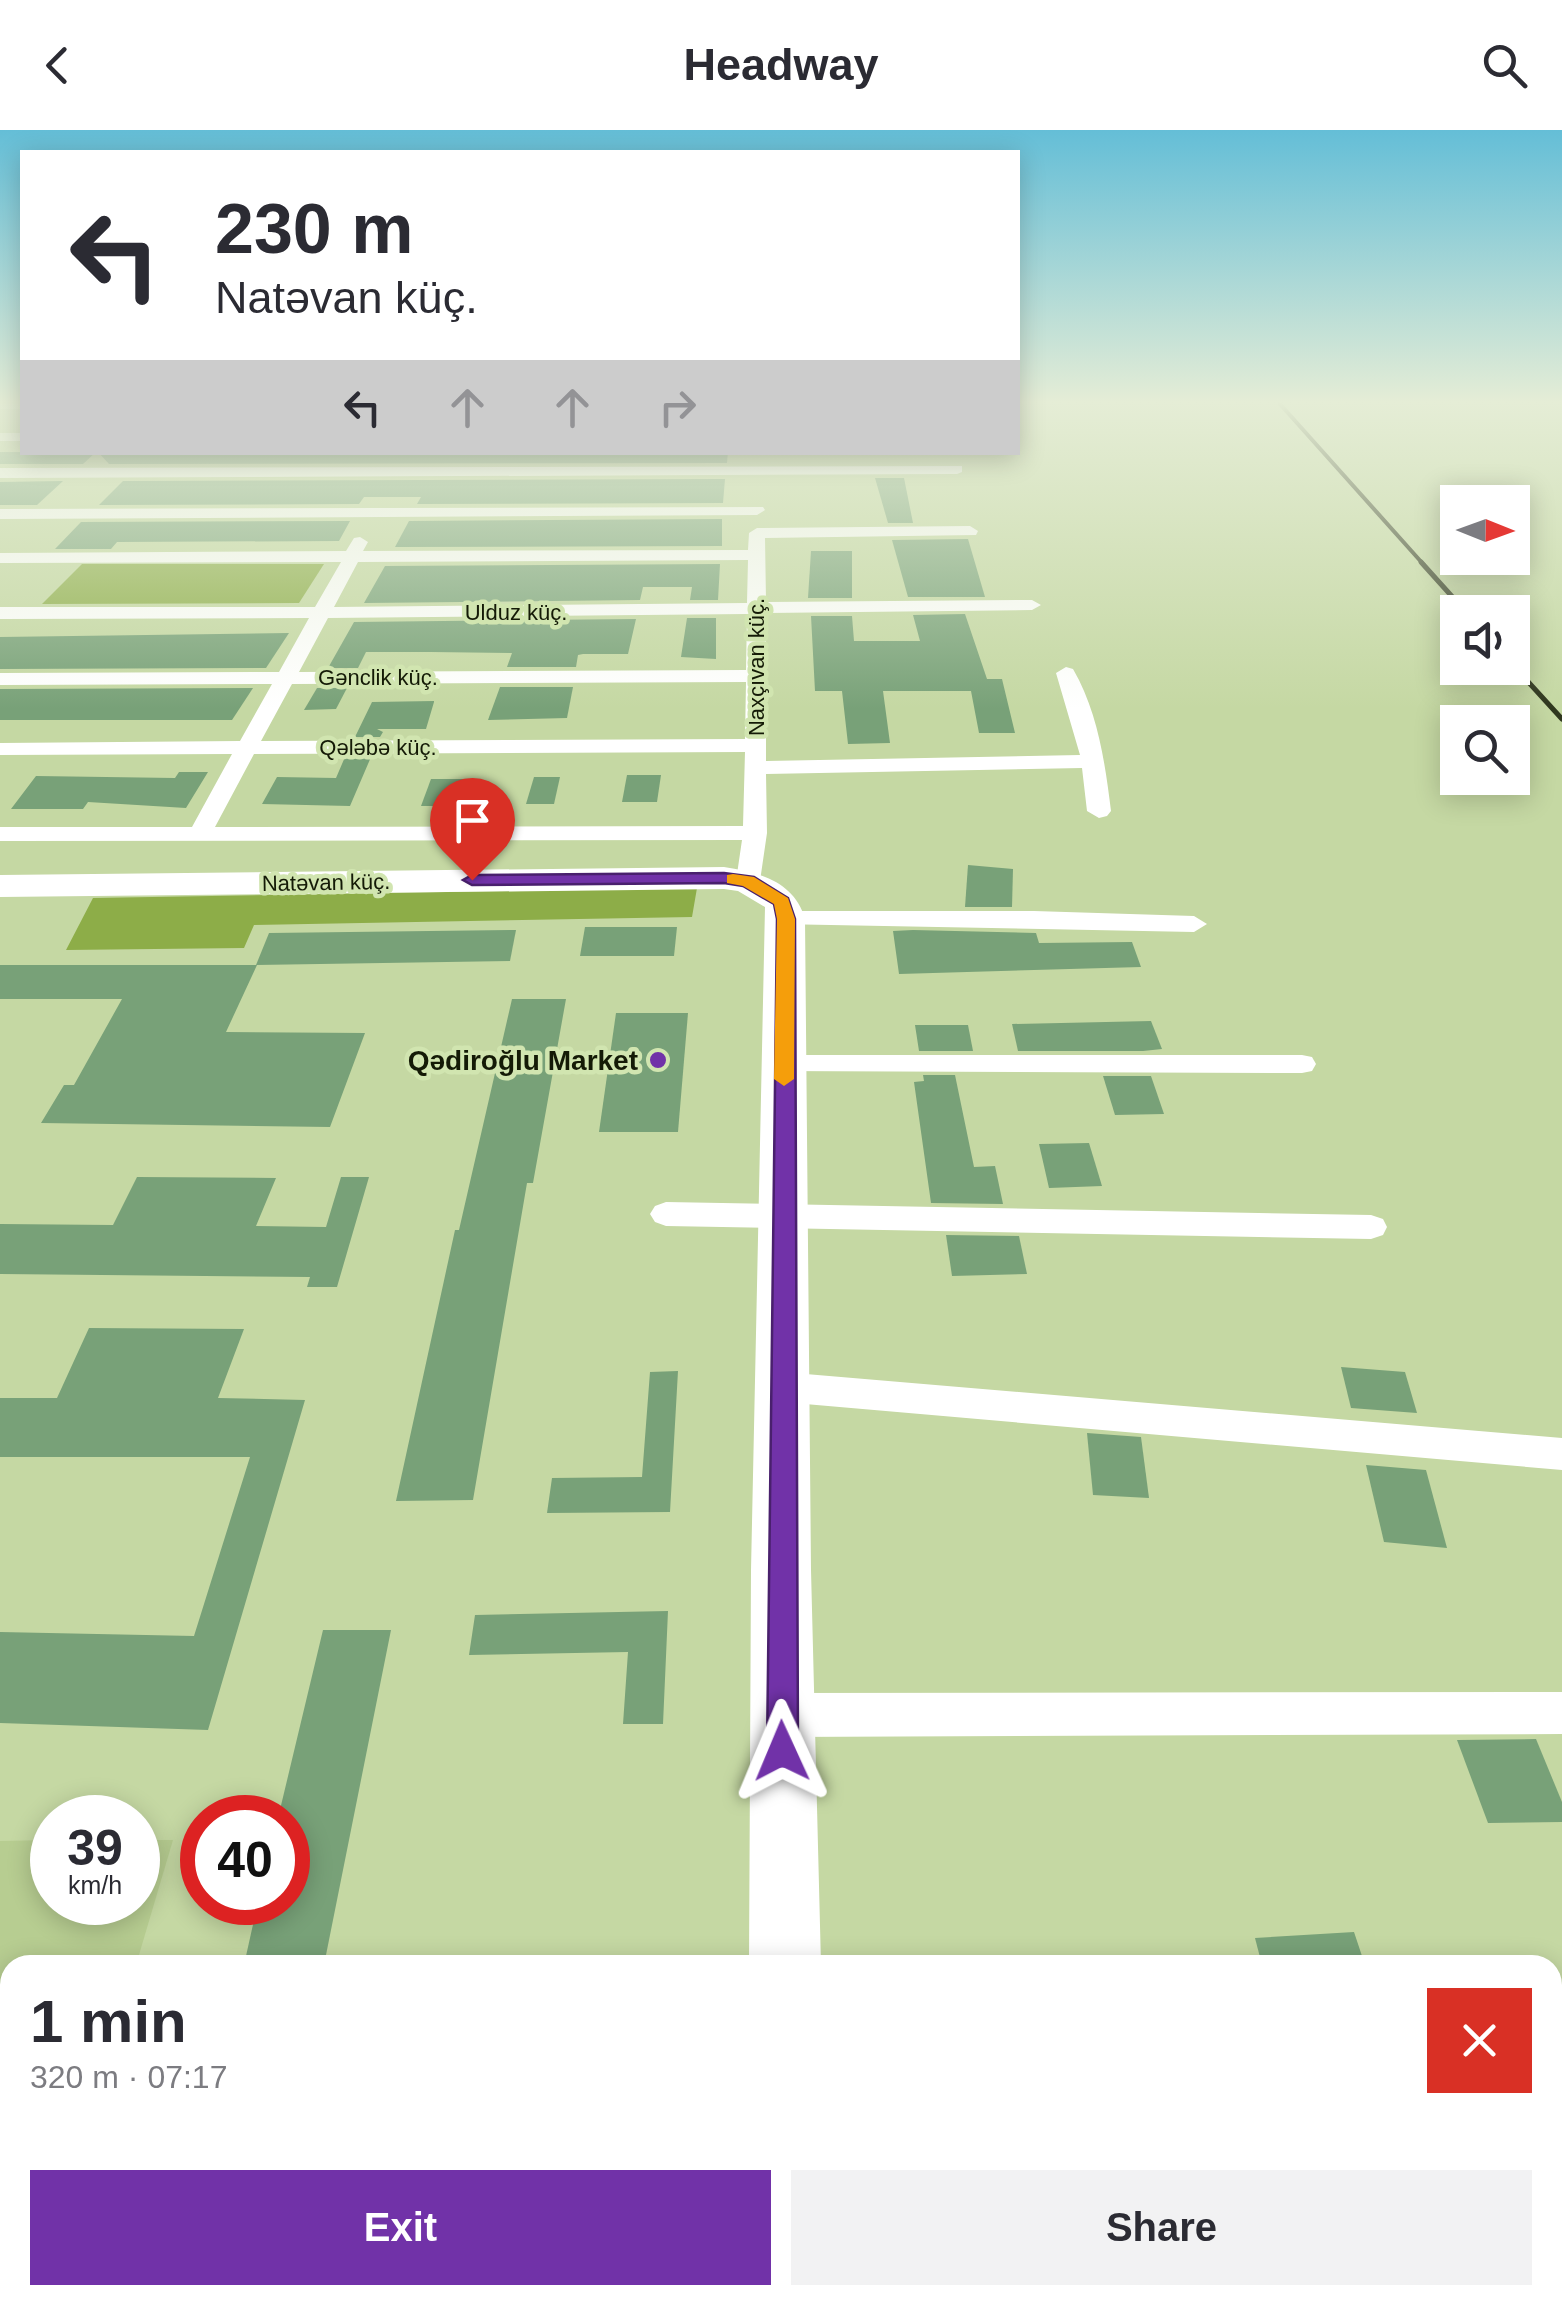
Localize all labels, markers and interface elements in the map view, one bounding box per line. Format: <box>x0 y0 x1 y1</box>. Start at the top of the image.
icon: back <box>30 38 85 93</box>
icon: search <box>1477 38 1532 93</box>
text: Headway <box>683 39 879 90</box>
icon: left <box>50 190 180 320</box>
text: 230 m <box>215 190 413 268</box>
text: Natəvan küç. <box>215 272 478 323</box>
icon: left <box>335 380 390 435</box>
icon: ahead <box>440 380 495 435</box>
icon: ahead <box>545 380 600 435</box>
icon: right <box>650 380 705 435</box>
north arrow <box>1440 485 1530 575</box>
map controls <box>1440 485 1530 795</box>
button: sound <box>1440 595 1530 685</box>
street label: Naxçıvan küç. <box>744 598 769 736</box>
street label: Ulduz küç. <box>465 600 567 625</box>
street label: Gənclik küç. <box>318 665 438 690</box>
button: search <box>1440 705 1530 795</box>
street label: Qələbə küç. <box>319 735 437 760</box>
pin <box>430 778 515 881</box>
icon: arrive <box>445 793 500 848</box>
street label: Natəvan küç. <box>262 869 390 896</box>
place label: Qədiroğlu Market <box>408 1045 638 1076</box>
marker: Qədiroğlu Market <box>647 1049 669 1071</box>
position arrow <box>730 1699 834 1803</box>
speed limit sign: 40 <box>180 1795 310 1925</box>
text: 39 <box>67 1820 123 1876</box>
text: km/h <box>68 1871 122 1899</box>
text: 1 min <box>30 1988 187 2055</box>
button: close <box>1427 1988 1532 2093</box>
text: 320 m · 07:17 <box>30 2059 227 2095</box>
button: Exit <box>30 2170 771 2285</box>
button: Share <box>791 2170 1532 2285</box>

